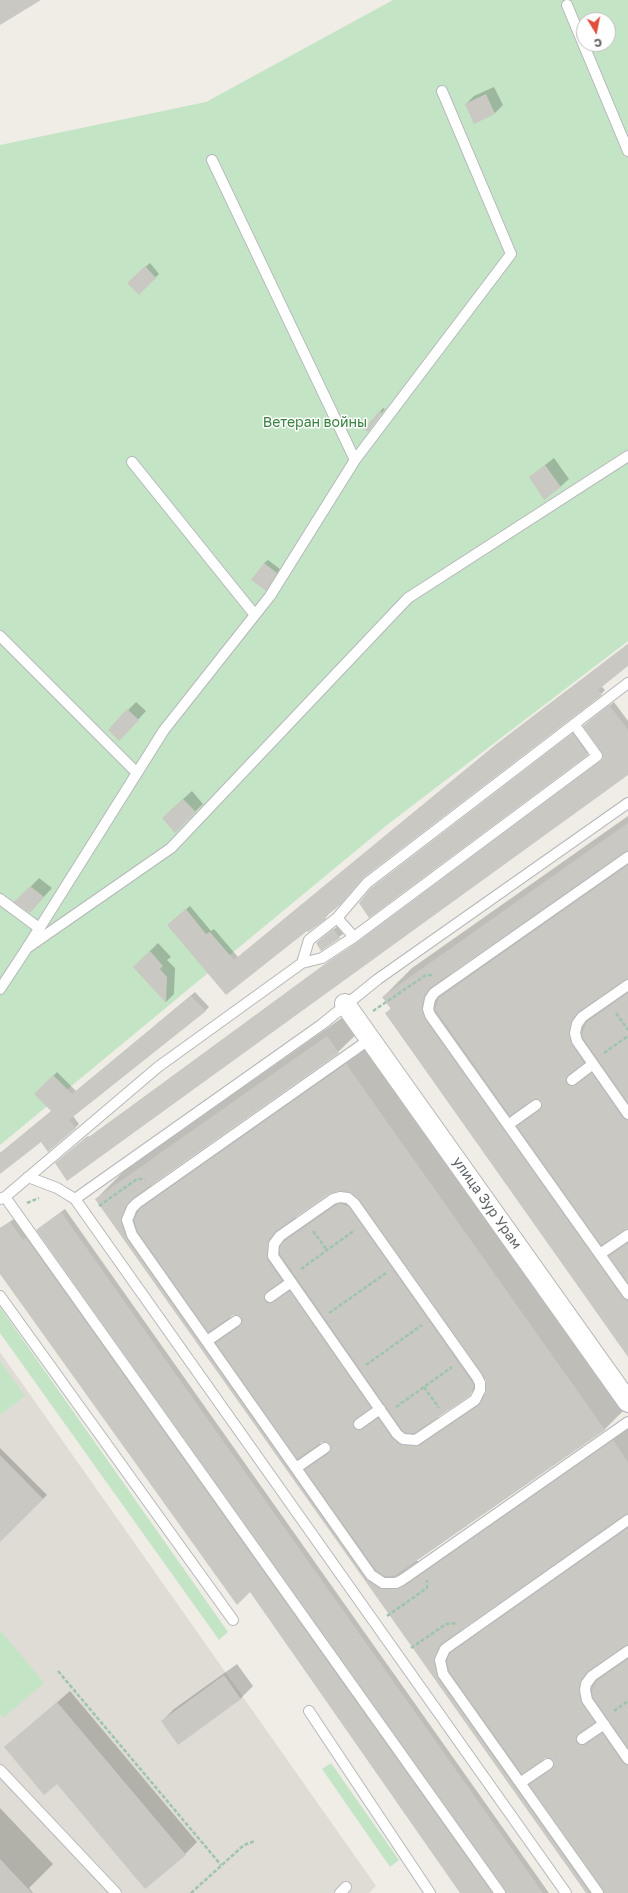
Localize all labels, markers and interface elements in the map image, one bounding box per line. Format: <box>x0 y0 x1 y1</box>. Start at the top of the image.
north arrow <box>576 12 616 52</box>
text: С <box>593 36 603 50</box>
park label: Ветеран войны <box>263 415 367 431</box>
street label: улица Зур Урам <box>449 1154 525 1252</box>

